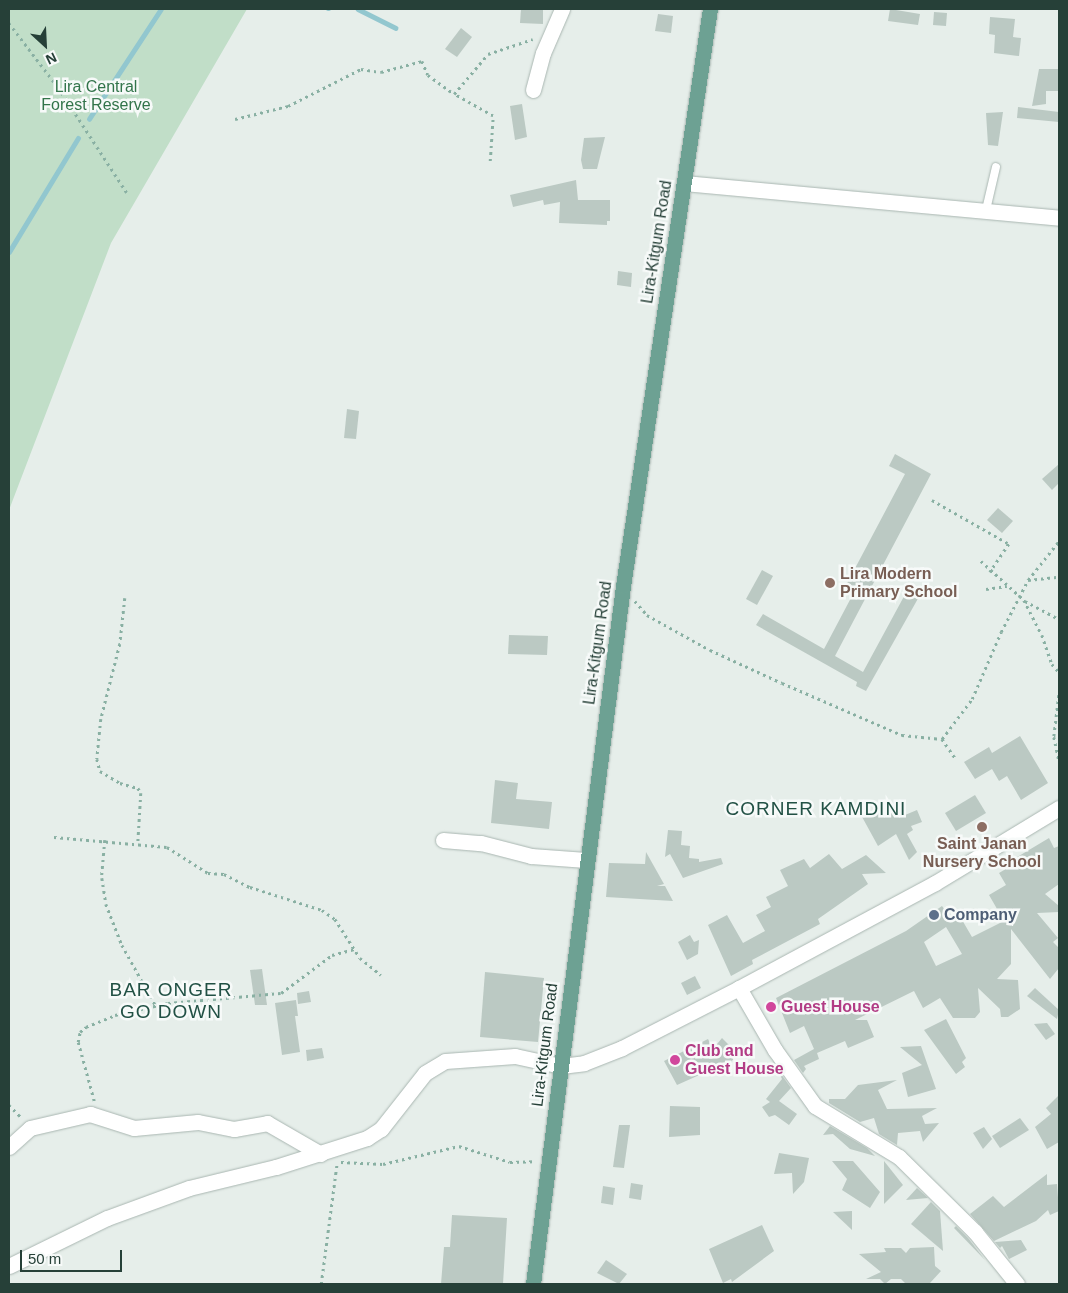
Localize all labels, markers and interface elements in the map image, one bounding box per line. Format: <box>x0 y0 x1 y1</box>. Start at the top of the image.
north arrow <box>20 20 70 70</box>
text: N <box>43 49 59 68</box>
park label: Lira Central Forest Reserve <box>41 77 151 115</box>
street label: Lira-Kitgum Road <box>638 179 676 305</box>
place label: Lira Modern Primary School <box>840 564 957 602</box>
marker: Lira Modern Primary School <box>824 577 836 589</box>
street label: Lira-Kitgum Road <box>580 580 616 706</box>
district label: CORNER KAMDINI <box>724 798 908 820</box>
marker: Saint Janan Nursery School <box>976 821 988 833</box>
place label: Saint Janan Nursery School <box>923 834 1041 872</box>
place label: Company <box>944 905 1017 925</box>
marker: Company <box>928 909 940 921</box>
district label: BAR ONGER GO DOWN <box>108 979 234 1023</box>
street label: Lira-Kitgum Road <box>528 982 562 1108</box>
place label: Guest House <box>781 997 880 1017</box>
marker: Guest House <box>765 1001 777 1013</box>
place label: Club and Guest House <box>685 1041 784 1079</box>
marker: Club and Guest House <box>669 1054 681 1066</box>
scale bar <box>22 1240 125 1272</box>
text: 50 m <box>28 1250 61 1267</box>

